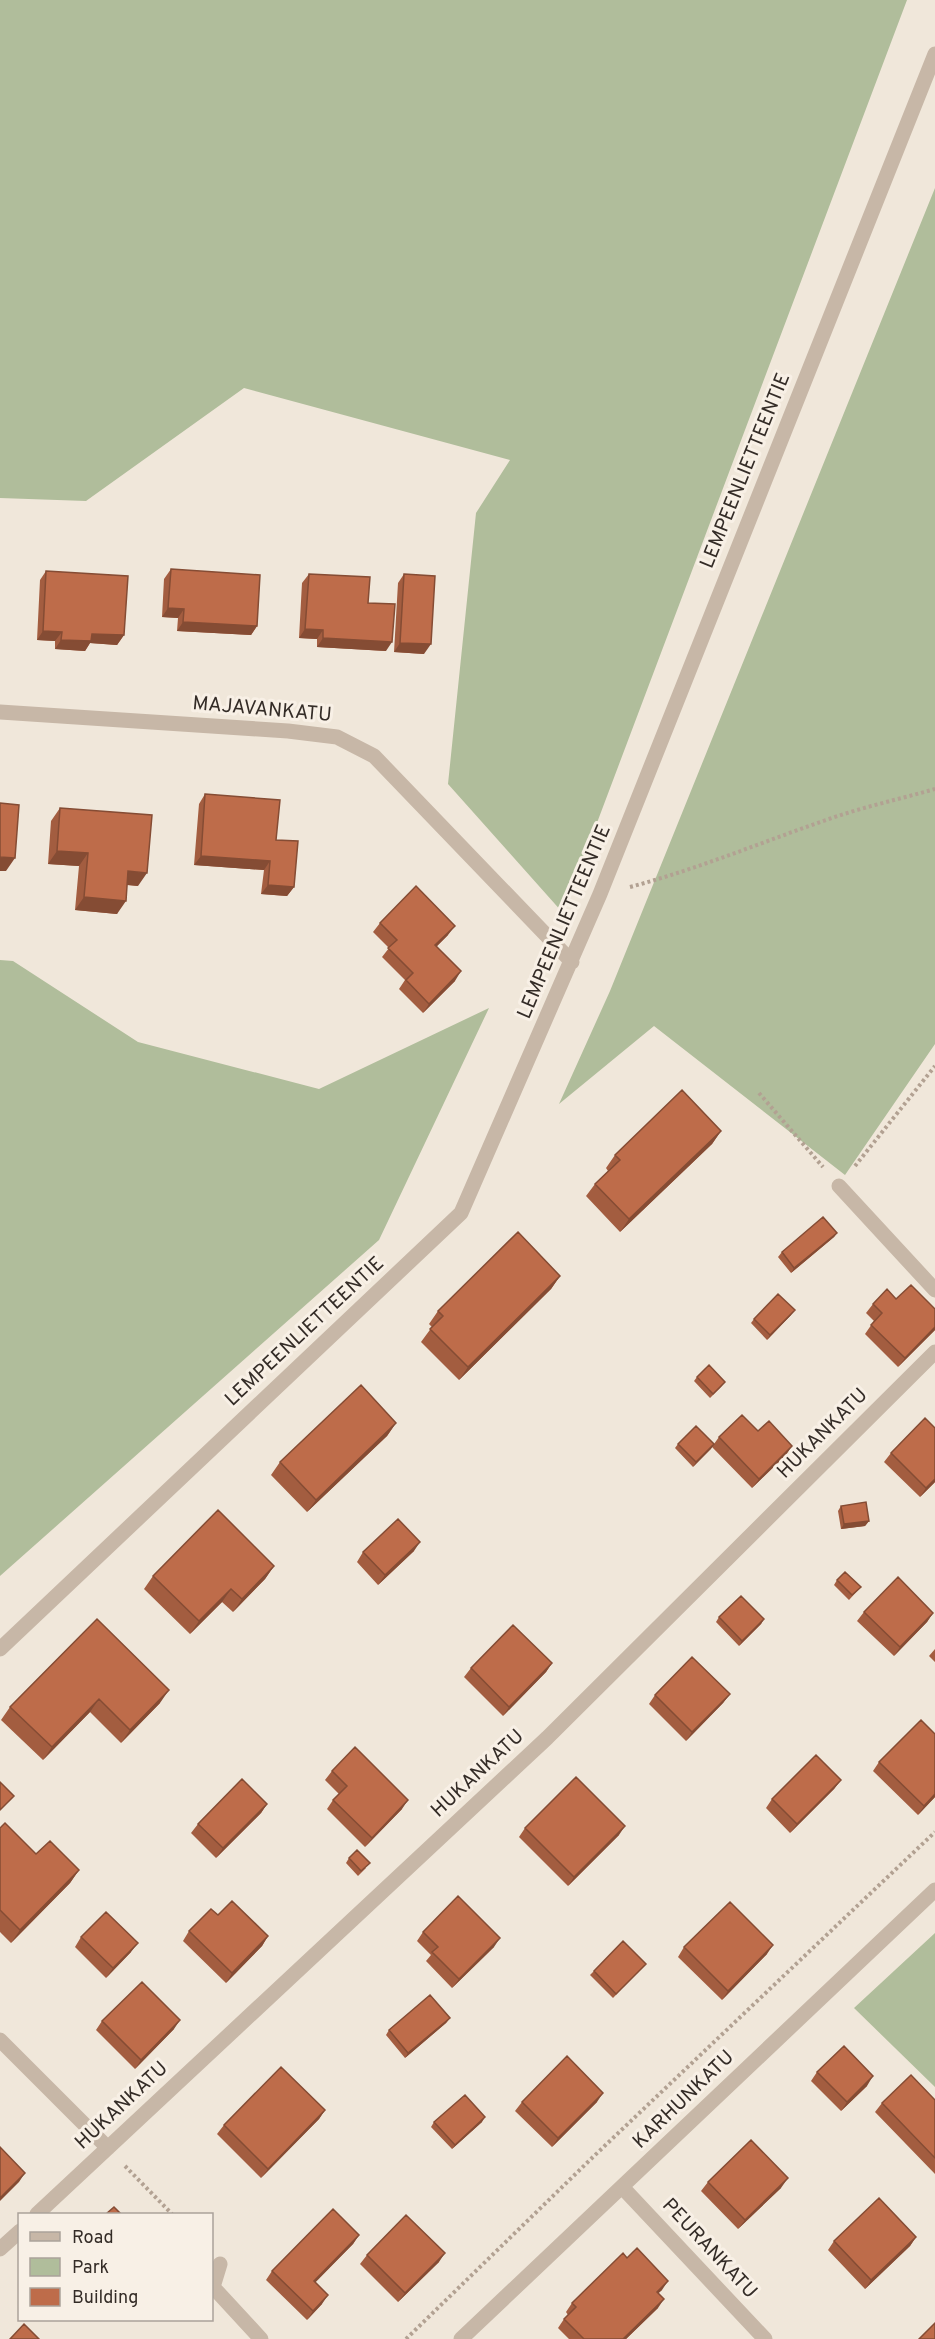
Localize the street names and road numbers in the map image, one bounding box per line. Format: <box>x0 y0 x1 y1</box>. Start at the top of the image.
street label: LEMPEENLIETTEENTIE <box>695 369 797 573</box>
street label: MAJAVANKATU <box>191 691 333 729</box>
street label: LEMPEENLIETTEENTIE <box>512 821 618 1023</box>
street label: LEMPEENLIETTEENTIE <box>220 1251 390 1413</box>
street label: HUKANKATU <box>772 1383 874 1485</box>
street label: HUKANKATU <box>426 1724 530 1824</box>
street label: KARHUNKATU <box>628 2045 740 2155</box>
street label: HUKANKATU <box>70 2056 174 2156</box>
street label: PEURANKATU <box>656 2193 762 2305</box>

